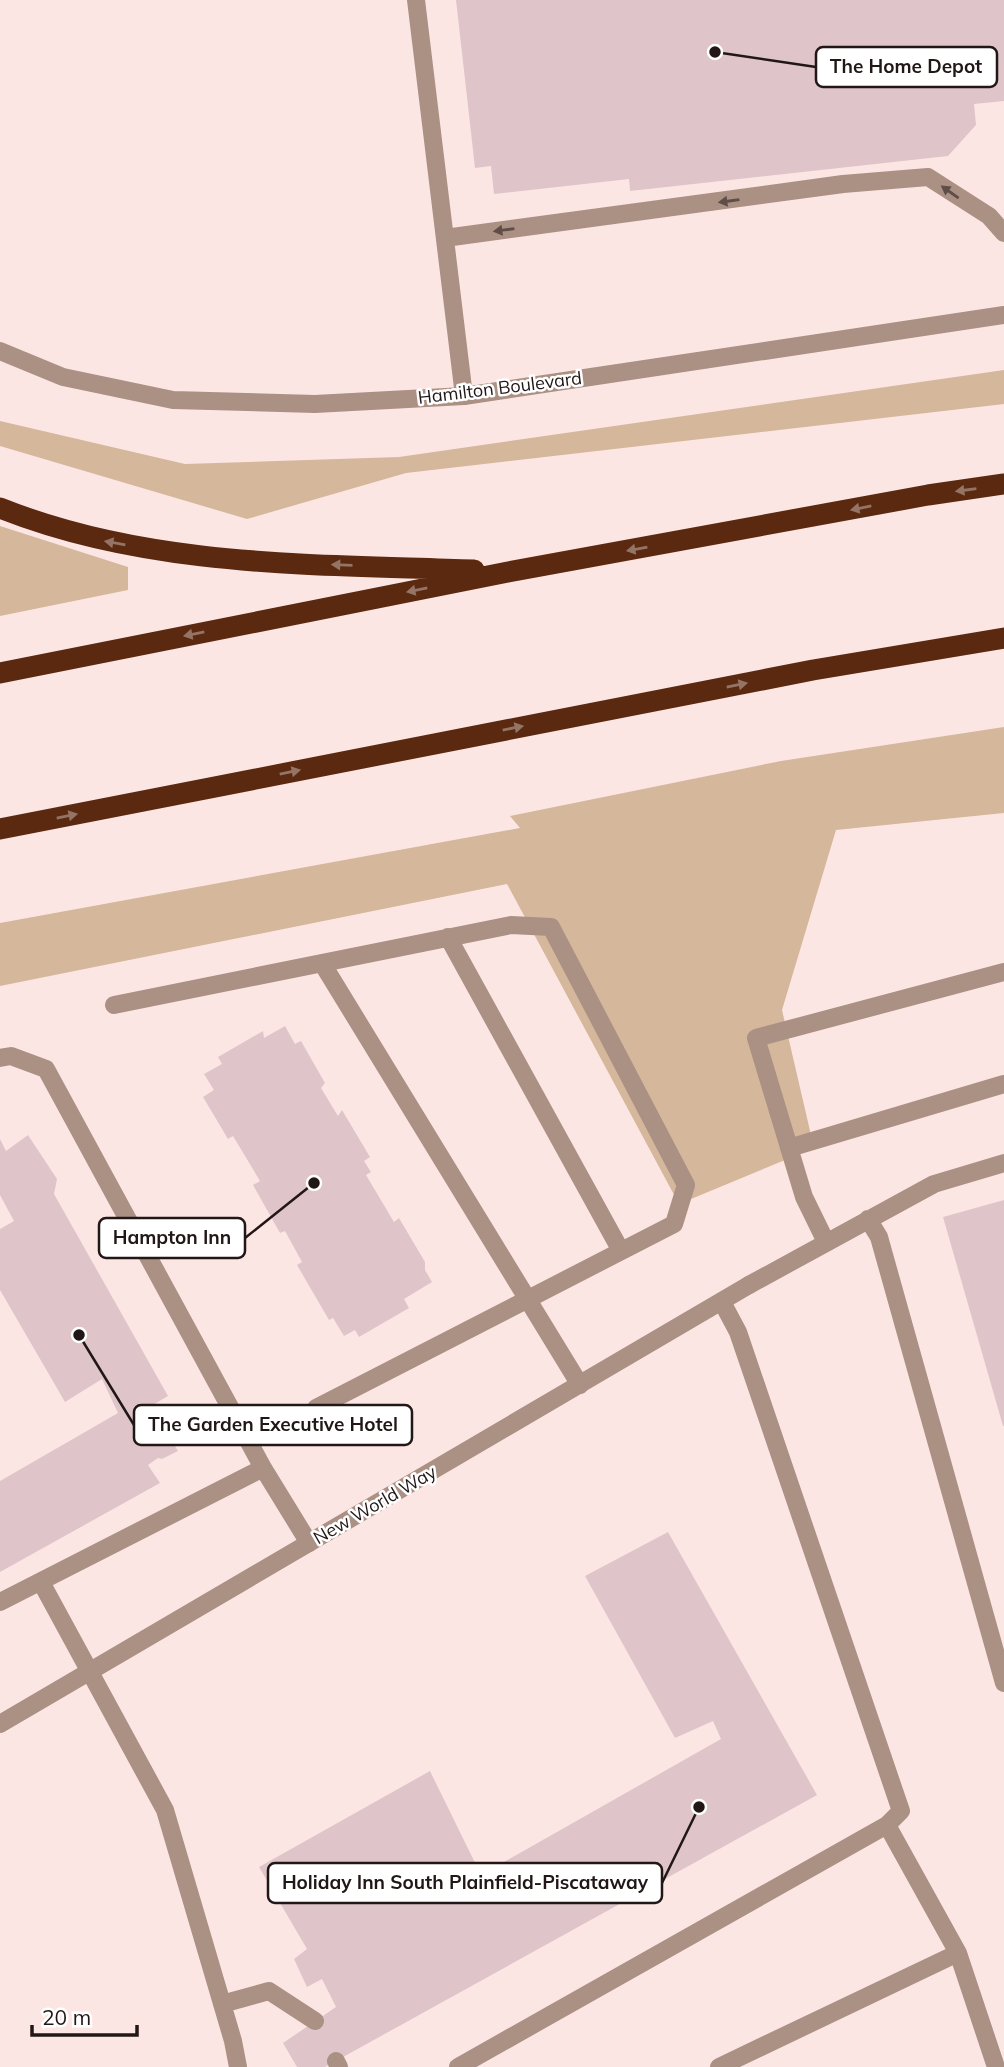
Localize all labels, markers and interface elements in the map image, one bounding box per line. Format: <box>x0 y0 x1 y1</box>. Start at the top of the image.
callout: The Home Depot <box>816 47 997 87</box>
text: The Home Depot <box>830 54 982 78</box>
one-way arrow <box>941 185 959 199</box>
one-way arrow <box>718 196 740 207</box>
one-way arrow <box>493 225 515 236</box>
street label: Hamilton Boulevard <box>417 366 583 409</box>
one-way arrow <box>955 484 977 495</box>
one-way arrow <box>850 502 872 513</box>
one-way arrow <box>104 537 126 548</box>
one-way arrow <box>626 543 648 554</box>
one-way arrow <box>330 559 352 571</box>
one-way arrow <box>406 584 428 595</box>
one-way arrow <box>183 629 205 640</box>
one-way arrow <box>726 679 748 690</box>
one-way arrow <box>502 722 524 733</box>
one-way arrow <box>279 766 301 777</box>
one-way arrow <box>56 810 78 821</box>
callout: Hampton Inn <box>99 1218 245 1258</box>
text: Hampton Inn <box>113 1225 231 1249</box>
callout: The Garden Executive Hotel <box>134 1405 412 1445</box>
text: The Garden Executive Hotel <box>148 1412 398 1436</box>
street label: New World Way <box>309 1460 441 1549</box>
callout: Holiday Inn South Plainfield-Piscataway <box>268 1863 662 1903</box>
text: Holiday Inn South Plainfield-Piscataway <box>282 1870 649 1894</box>
scale bar <box>32 1994 136 2038</box>
text: 20 m <box>42 2004 91 2030</box>

